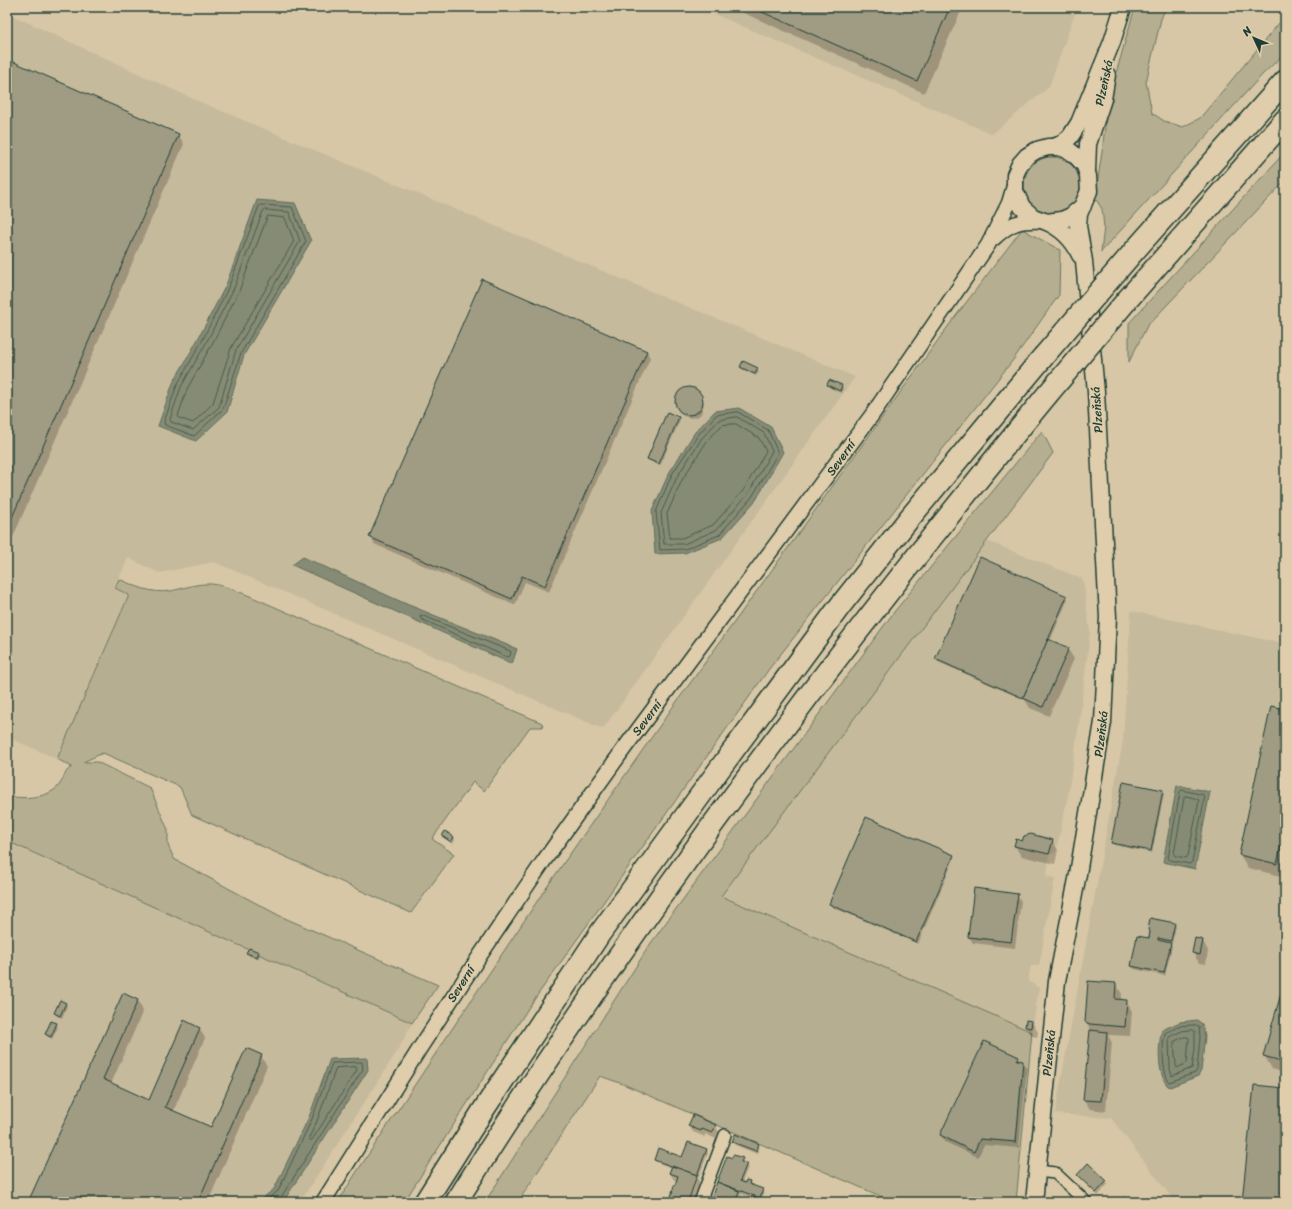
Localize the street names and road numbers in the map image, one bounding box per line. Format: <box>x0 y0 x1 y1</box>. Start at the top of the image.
street label: Plzeňská <box>1088 58 1120 108</box>
street label: Plzeňská <box>1084 386 1110 434</box>
street label: Severní <box>820 434 863 481</box>
street label: Severní <box>626 694 669 741</box>
street label: Plzeňská <box>1087 710 1115 758</box>
street label: Severní <box>441 960 482 1007</box>
street label: Plzeňská <box>1036 1029 1062 1077</box>

